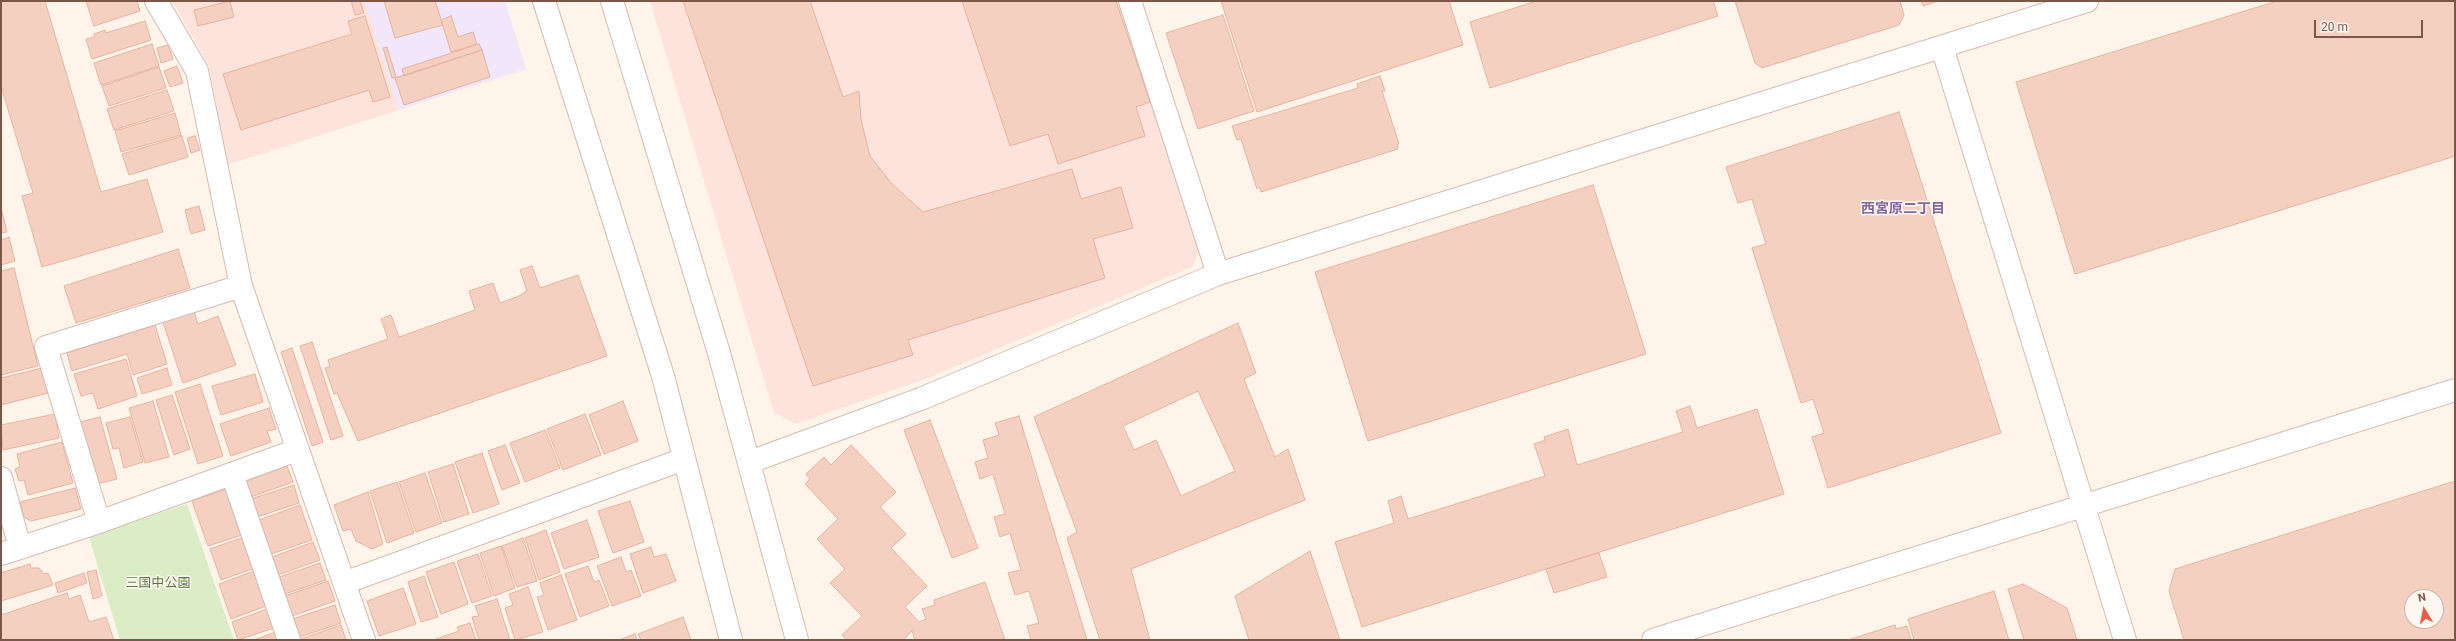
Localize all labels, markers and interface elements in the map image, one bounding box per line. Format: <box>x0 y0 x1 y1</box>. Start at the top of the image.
scale bar <box>2316 12 2425 38</box>
text: 20 m <box>2321 20 2348 34</box>
district label: 西宮原二丁目 <box>1861 201 1945 217</box>
park label: 三国中公園 <box>126 576 190 592</box>
north arrow <box>2404 589 2444 629</box>
text: N <box>2417 591 2427 605</box>

